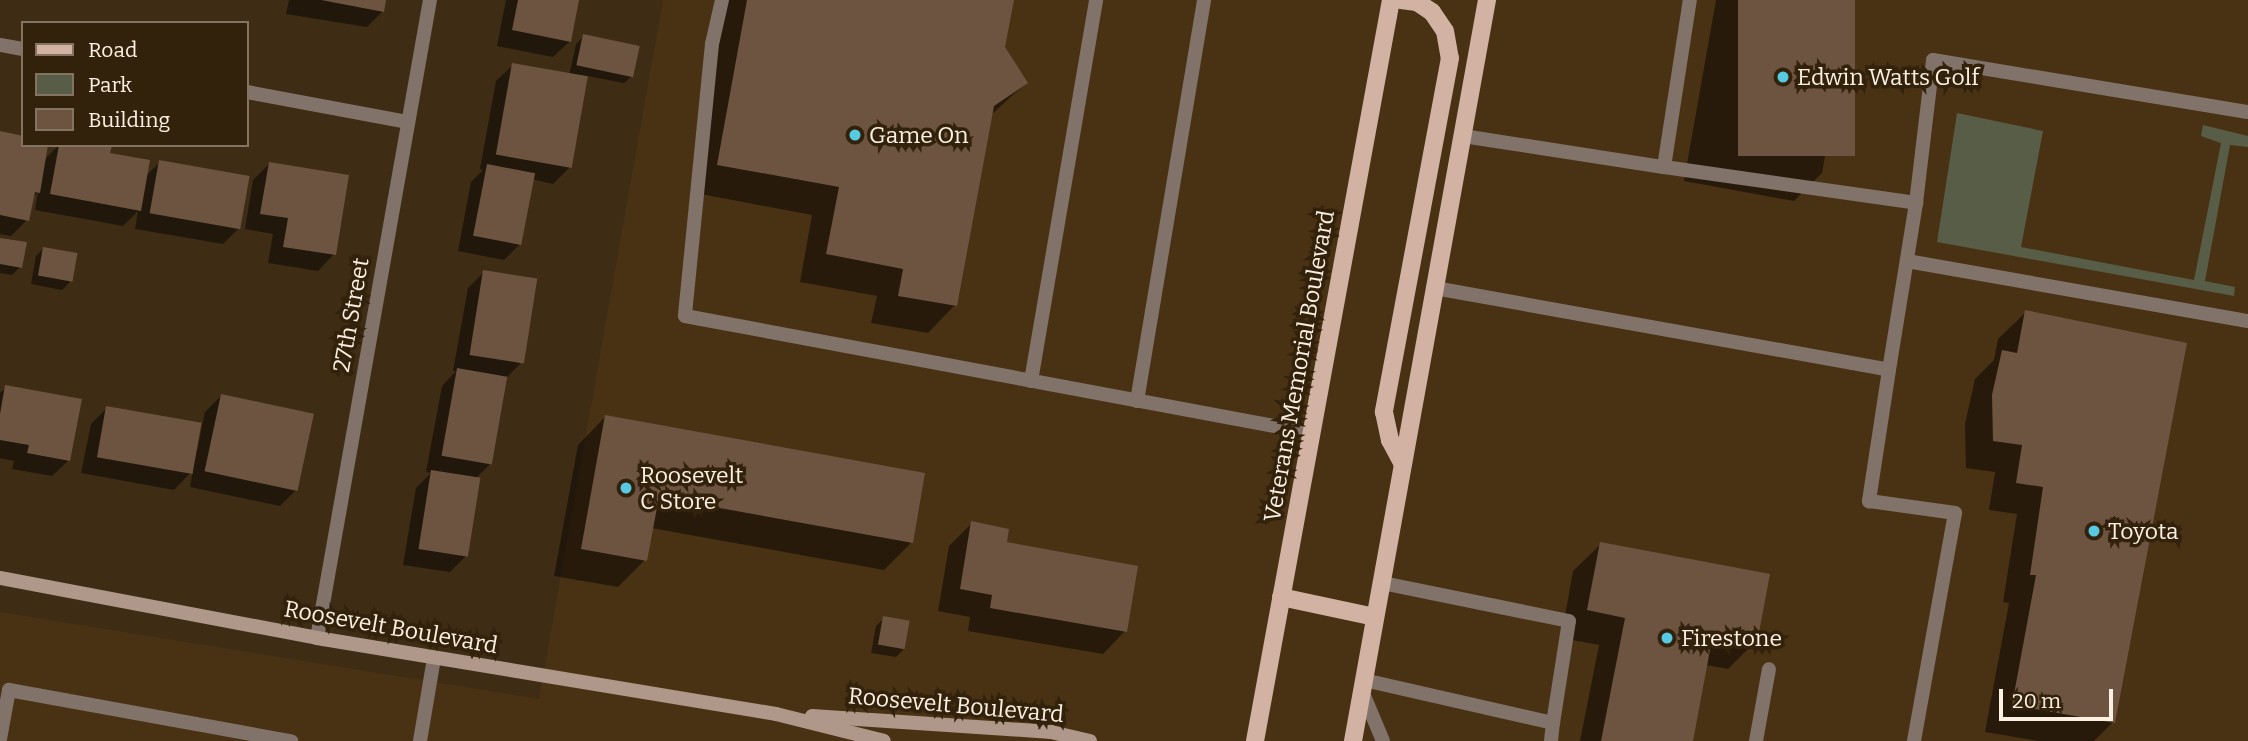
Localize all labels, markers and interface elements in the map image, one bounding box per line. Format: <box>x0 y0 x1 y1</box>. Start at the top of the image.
legend <box>21 21 248 147</box>
text: Road <box>88 37 137 63</box>
place label: Edwin Watts Golf <box>1797 63 1979 91</box>
marker: Edwin Watts Golf <box>1775 69 1791 85</box>
text: Park <box>88 72 132 98</box>
text: Building <box>88 107 170 133</box>
place label: Game On <box>869 121 969 149</box>
marker: Game On <box>847 127 863 143</box>
street label: Veterans Memorial Boulevard <box>1258 208 1340 524</box>
street label: 27th Street <box>327 256 375 374</box>
place label: Roosevelt C Store <box>640 461 743 515</box>
marker: Roosevelt C Store <box>618 480 634 496</box>
place label: Toyota <box>2108 517 2179 545</box>
marker: Toyota <box>2086 523 2102 539</box>
street label: Roosevelt Boulevard <box>282 595 500 659</box>
place label: Firestone <box>1681 624 1782 652</box>
marker: Firestone <box>1659 630 1675 646</box>
scale bar <box>2003 674 2117 718</box>
street label: Roosevelt Boulevard <box>847 682 1065 728</box>
text: 20 m <box>2012 688 2061 714</box>

